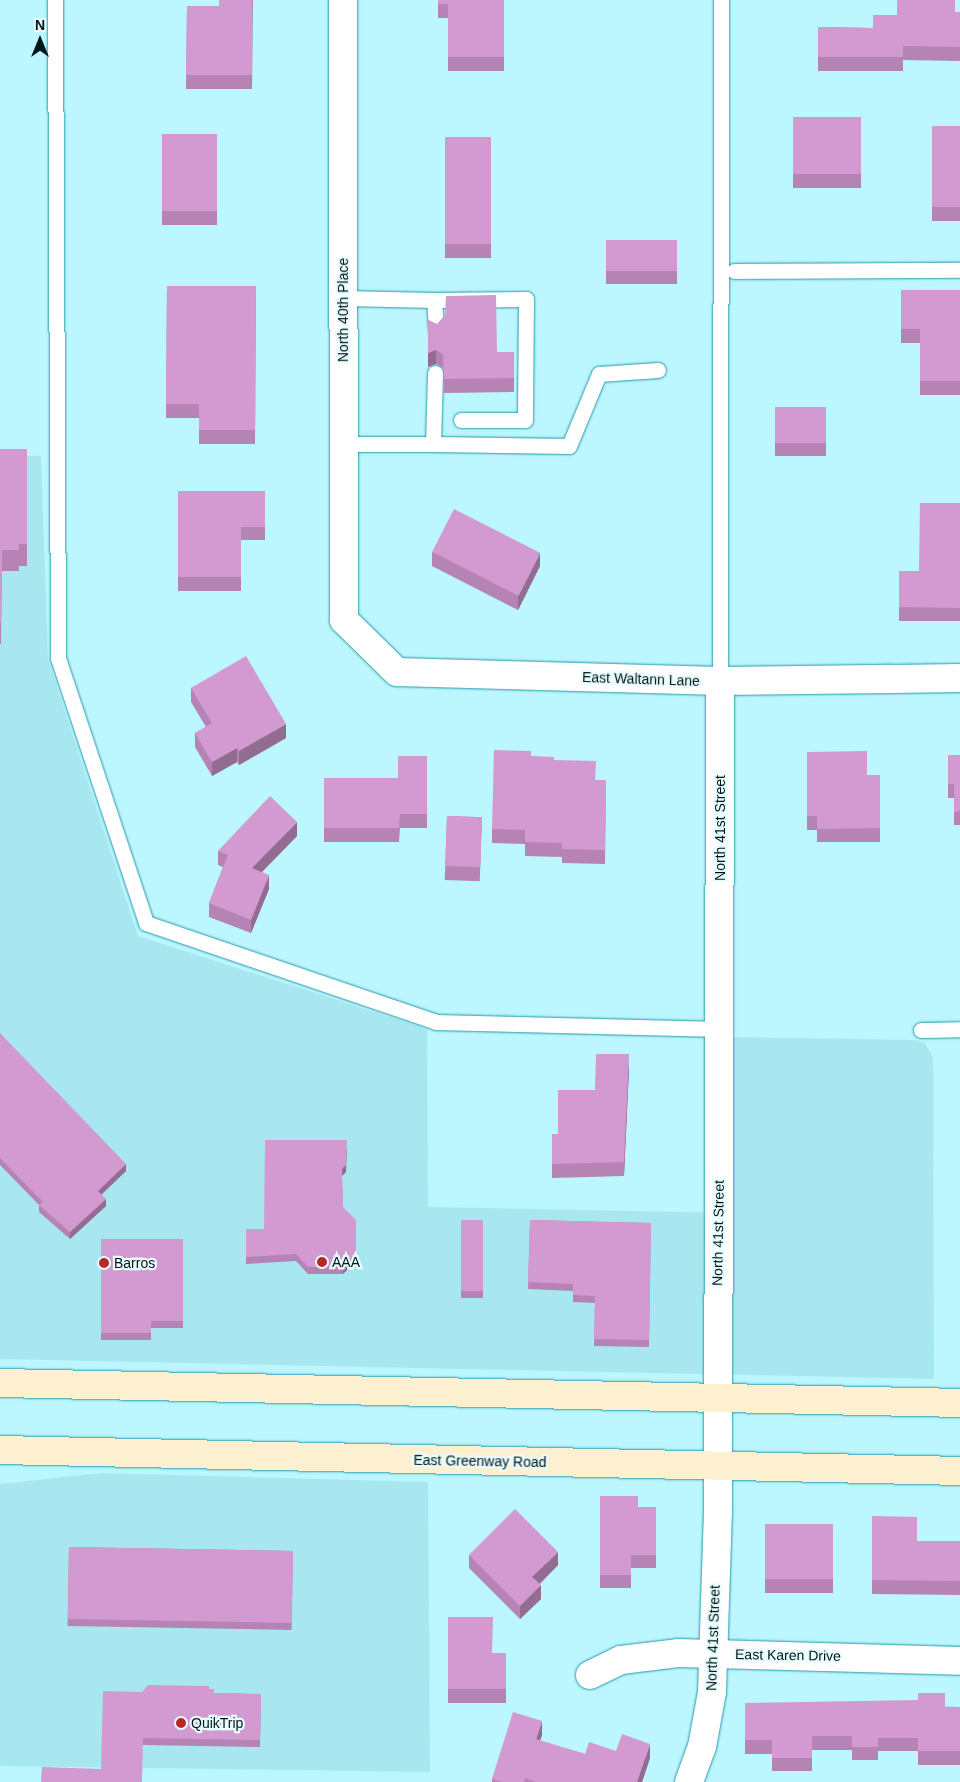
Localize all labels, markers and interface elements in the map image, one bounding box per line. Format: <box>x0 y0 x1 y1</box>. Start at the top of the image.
north arrow <box>15 15 65 65</box>
text: N <box>35 17 45 33</box>
street label: North 40th Place <box>335 258 351 362</box>
street label: East Waltann Lane <box>582 669 700 689</box>
street label: North 41st Street <box>712 775 728 881</box>
street label: North 41st Street <box>709 1180 727 1286</box>
place label: AAA <box>332 1254 360 1270</box>
place label: Barros <box>114 1255 155 1271</box>
marker: AAA <box>316 1256 328 1268</box>
marker: Barros <box>98 1257 110 1269</box>
street label: East Greenway Road <box>413 1451 547 1471</box>
street label: North 41st Street <box>703 1585 723 1691</box>
street label: East Karen Drive <box>735 1646 841 1664</box>
place label: QuikTrip <box>191 1715 243 1731</box>
marker: QuikTrip <box>175 1717 187 1729</box>

